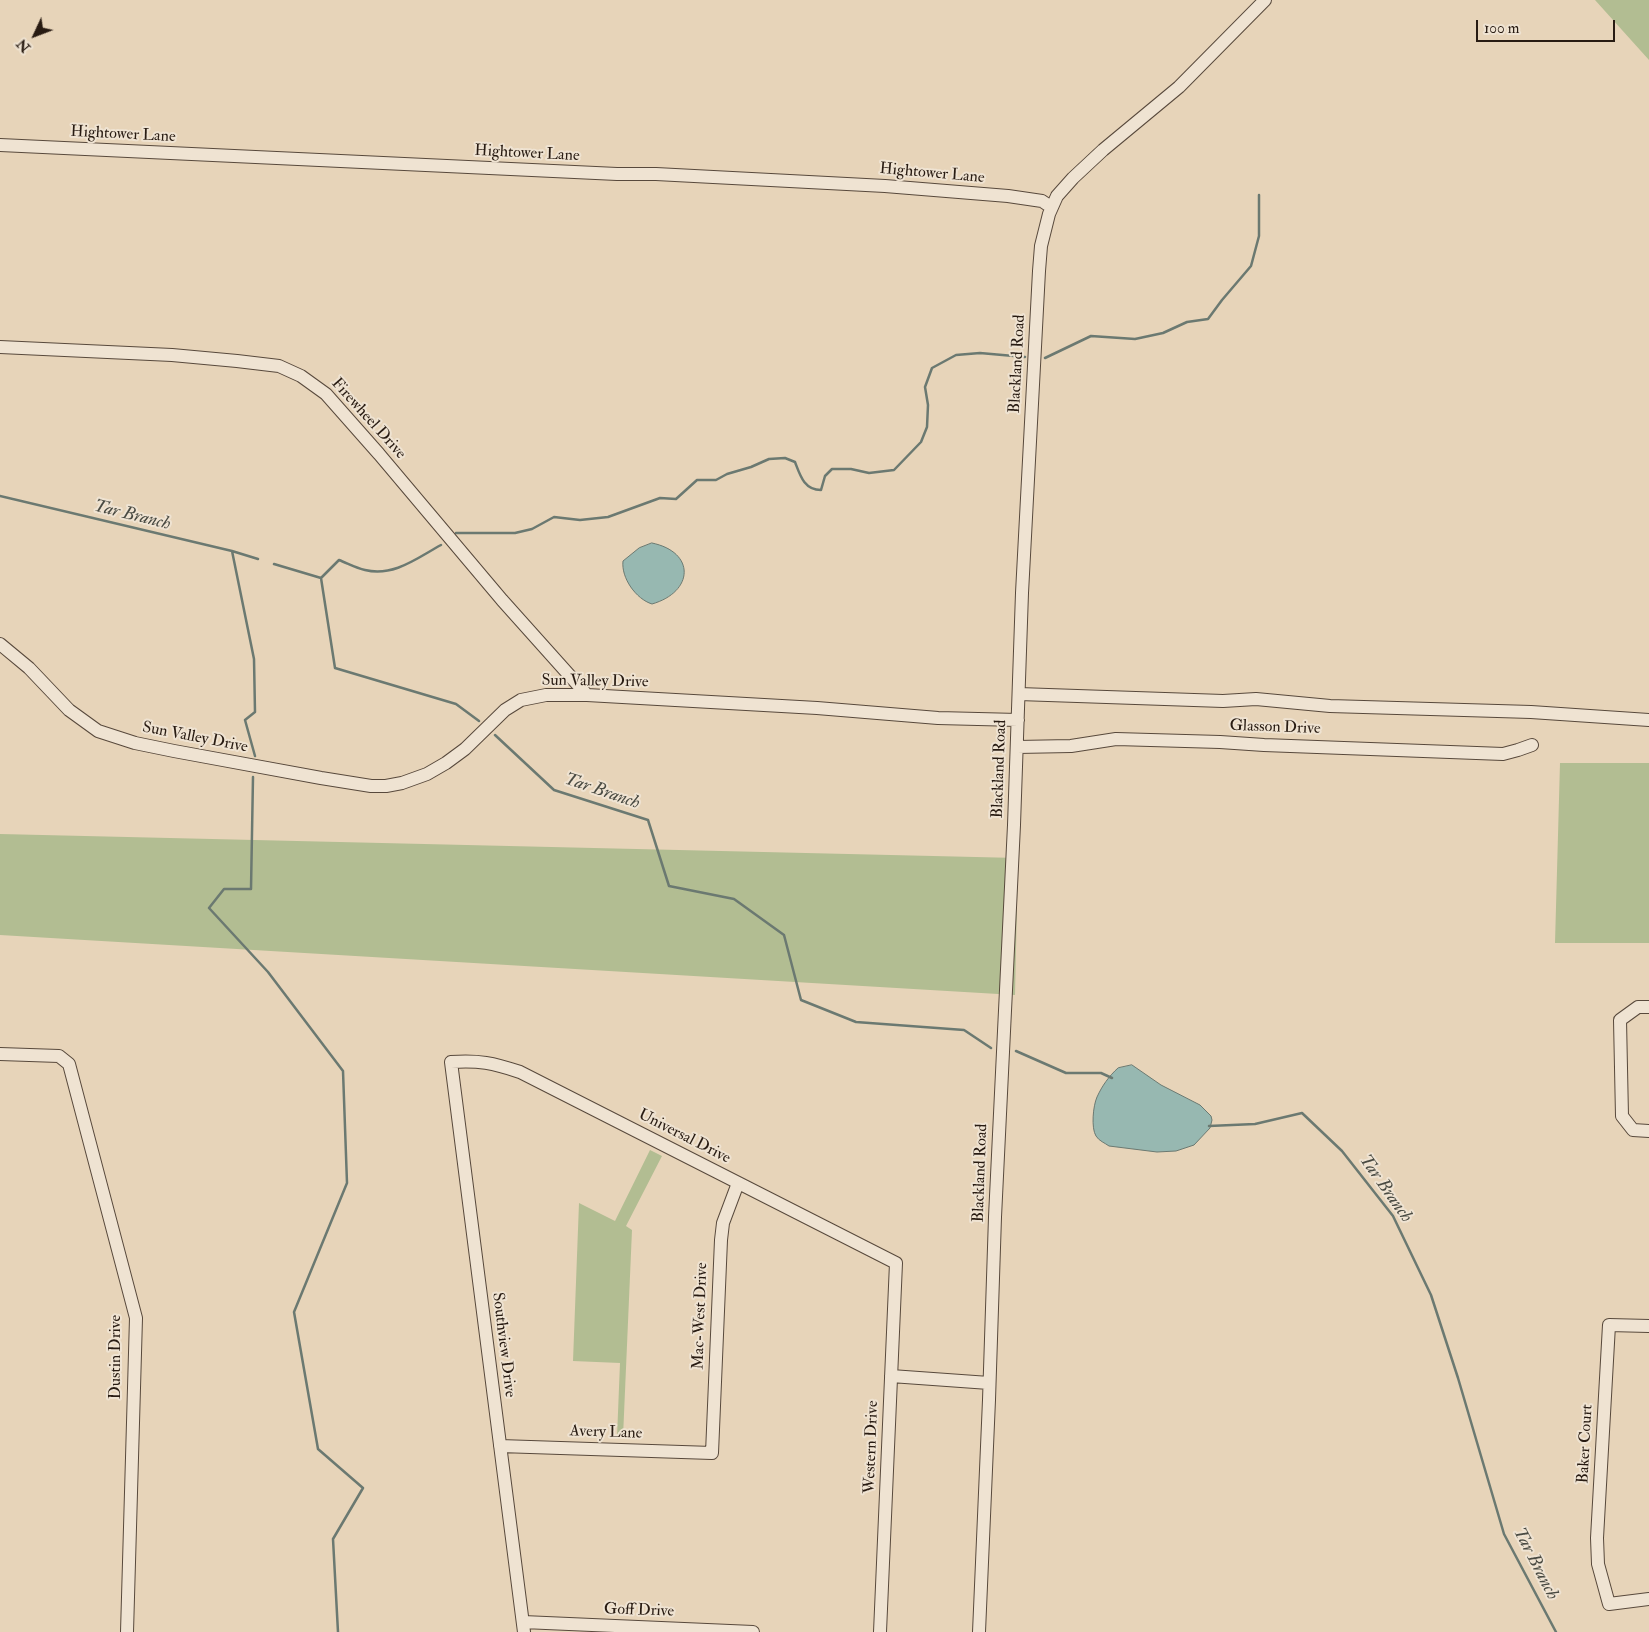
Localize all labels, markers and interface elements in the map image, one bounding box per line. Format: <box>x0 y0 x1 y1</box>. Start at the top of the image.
north arrow <box>10 10 60 60</box>
scale bar <box>1479 10 1618 42</box>
text: 100 m <box>1484 19 1519 38</box>
text: N <box>13 35 34 56</box>
street label: Hightower Lane <box>70 123 176 147</box>
street label: Hightower Lane <box>474 142 580 166</box>
street label: Hightower Lane <box>879 160 985 188</box>
street label: Blackland Road <box>1006 314 1030 414</box>
street label: Firewheel Drive <box>327 375 409 463</box>
water label: Tar Branch <box>91 496 173 536</box>
street label: Sun Valley Drive <box>541 671 649 693</box>
street label: Glasson Drive <box>1229 717 1321 739</box>
street label: Sun Valley Drive <box>141 718 249 758</box>
street label: Blackland Road <box>989 719 1011 819</box>
water label: Tar Branch <box>562 769 642 815</box>
street label: Universal Drive <box>635 1106 733 1168</box>
street label: Blackland Road <box>970 1123 992 1223</box>
water label: Tar Branch <box>1354 1151 1416 1227</box>
street label: Mac-West Drive <box>690 1262 712 1370</box>
street label: Southview Drive <box>487 1291 519 1399</box>
street label: Dustin Drive <box>107 1315 127 1399</box>
street label: Western Drive <box>861 1400 883 1494</box>
street label: Baker Court <box>1574 1404 1598 1484</box>
street label: Avery Lane <box>569 1422 643 1444</box>
water label: Tar Branch <box>1508 1524 1562 1604</box>
street label: Goff Drive <box>604 1600 674 1622</box>

